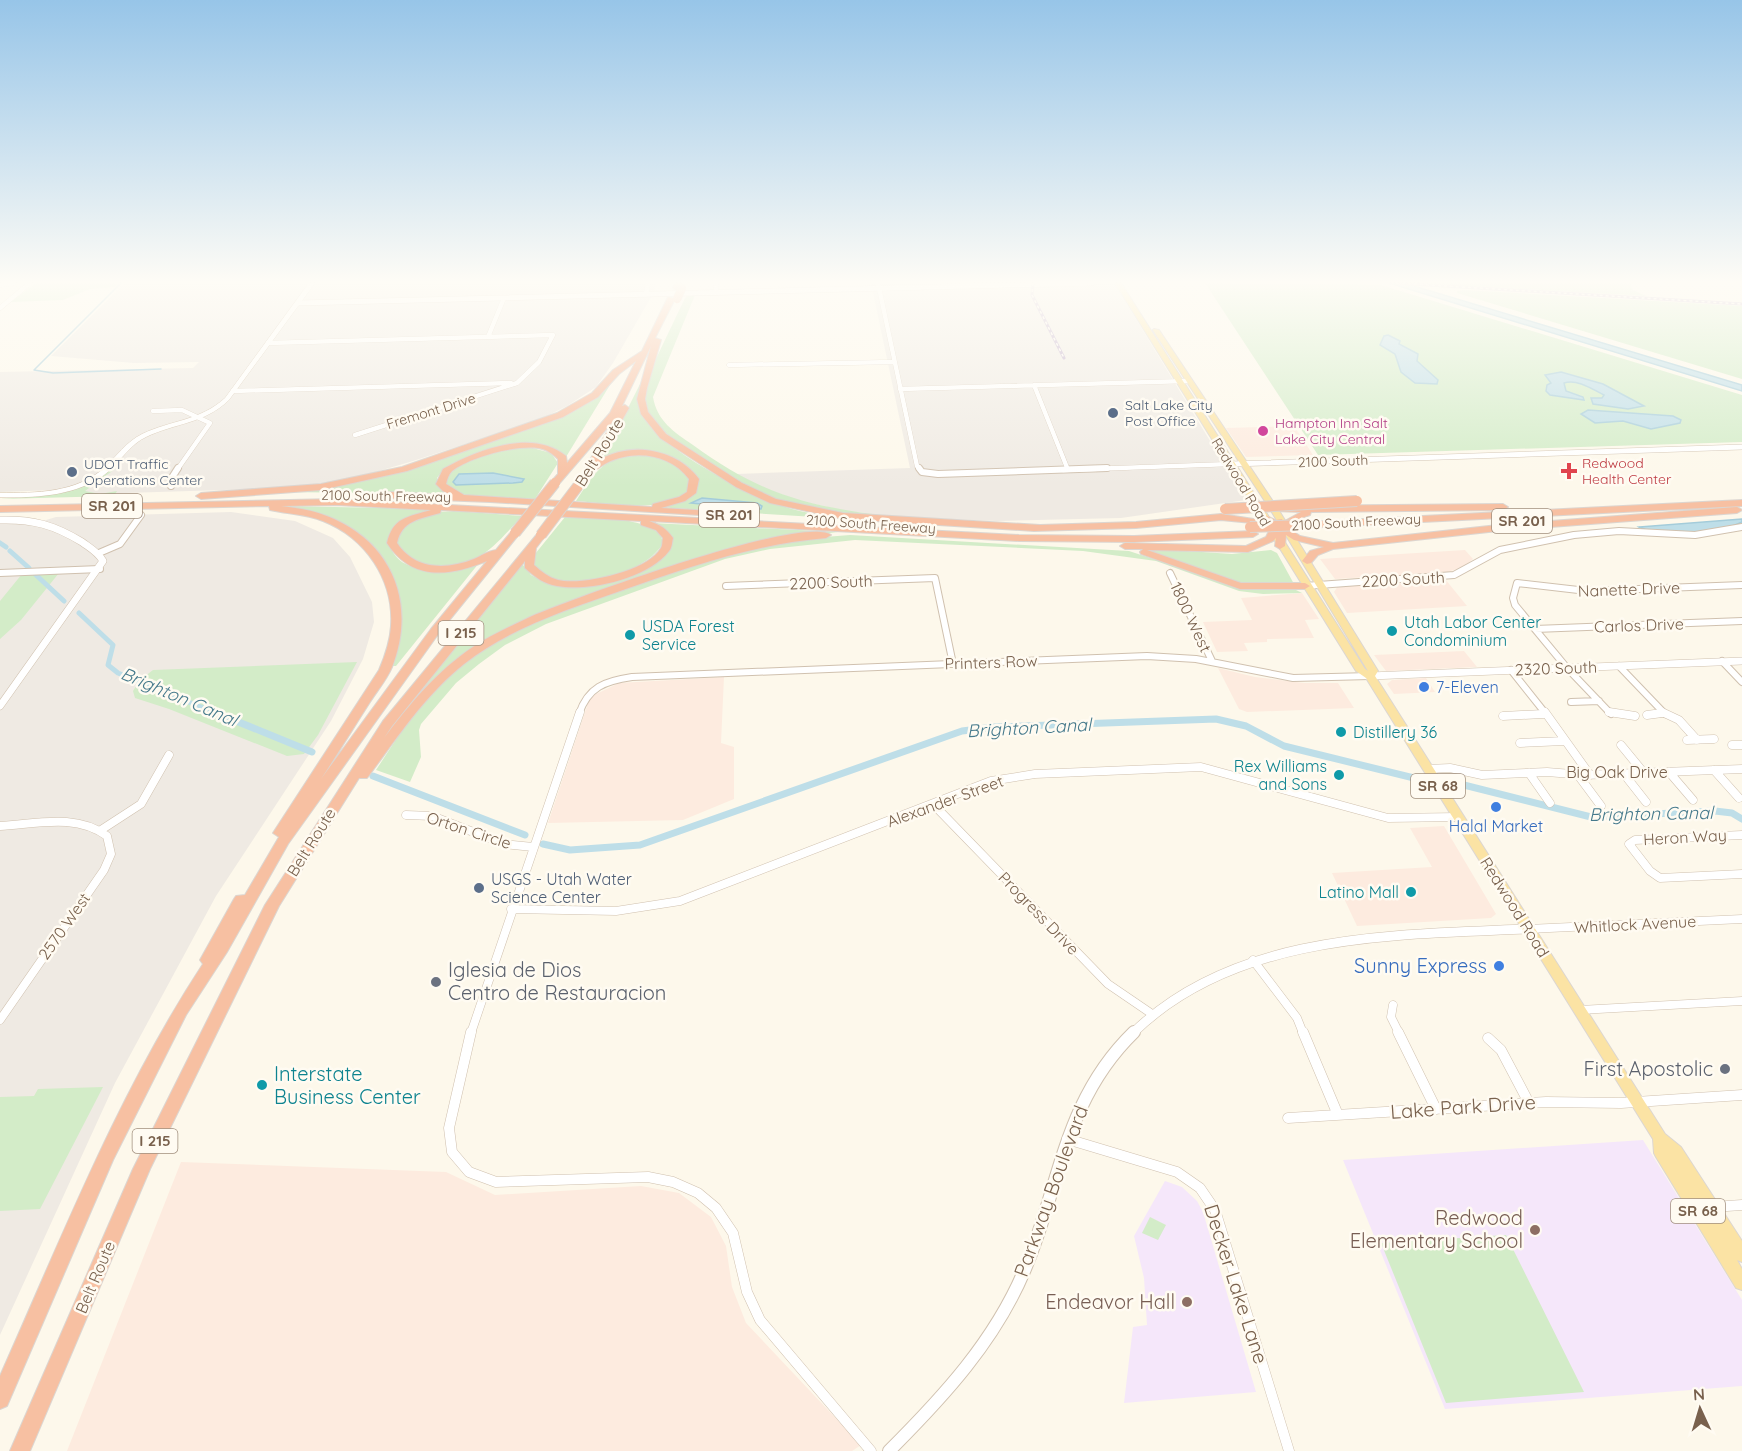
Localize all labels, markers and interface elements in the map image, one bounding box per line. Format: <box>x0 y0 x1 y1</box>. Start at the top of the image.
street label: Fremont Drive <box>384 389 478 433</box>
place label: Salt Lake City Post Office <box>1125 396 1213 430</box>
marker: Salt Lake City Post Office <box>1106 406 1120 420</box>
street label: Belt Route <box>570 414 628 490</box>
place label: Hampton Inn Salt Lake City Central <box>1275 414 1388 448</box>
marker: Hampton Inn Salt Lake City Central <box>1256 424 1270 438</box>
street label: Redwood Road <box>1207 434 1275 530</box>
street label: 2100 South <box>1298 451 1368 471</box>
place label: Redwood Health Center <box>1582 454 1672 488</box>
place label: UDOT Traffic Operations Center <box>84 455 203 489</box>
marker: Redwood Health Center <box>1560 462 1578 480</box>
marker: UDOT Traffic Operations Center <box>65 465 79 479</box>
street label: 2100 South Freeway <box>321 486 451 506</box>
road number: SR 201 <box>82 494 142 518</box>
road number: SR 201 <box>699 503 759 527</box>
road number: SR 201 <box>1492 509 1552 533</box>
street label: 2100 South Freeway <box>806 510 936 538</box>
street label: 2100 South Freeway <box>1291 510 1421 534</box>
street label: 2200 South <box>1361 567 1445 591</box>
street label: 2200 South <box>789 571 873 593</box>
street label: Nanette Drive <box>1578 577 1680 601</box>
street label: 1800 West <box>1166 579 1216 655</box>
place label: Utah Labor Center Condominium <box>1404 612 1541 650</box>
street label: Carlos Drive <box>1594 613 1684 637</box>
place label: USDA Forest Service <box>642 616 735 654</box>
road number: I 215 <box>438 621 484 645</box>
marker: Utah Labor Center Condominium <box>1385 624 1399 638</box>
marker: USDA Forest Service <box>623 628 637 642</box>
street label: Printers Row <box>944 650 1038 674</box>
street label: 2320 South <box>1515 657 1597 679</box>
water label: Brighton Canal <box>118 662 243 732</box>
place label: 7-Eleven <box>1436 677 1499 697</box>
marker: 7-Eleven <box>1417 680 1431 694</box>
water label: Brighton Canal <box>966 713 1093 742</box>
place label: Distillery 36 <box>1353 722 1438 742</box>
marker: Distillery 36 <box>1334 725 1348 739</box>
place label: Rex Williams and Sons <box>1234 756 1327 794</box>
street label: Big Oak Drive <box>1566 762 1668 782</box>
marker: Rex Williams and Sons <box>1332 768 1346 782</box>
street label: Alexander Street <box>884 771 1006 831</box>
road number: SR 68 <box>1411 774 1465 798</box>
marker: Halal Market <box>1489 800 1503 814</box>
water label: Brighton Canal <box>1589 801 1715 826</box>
street label: Belt Route <box>282 804 340 880</box>
street label: Orton Circle <box>424 807 514 853</box>
place label: Halal Market <box>1449 816 1543 836</box>
street label: Heron Way <box>1643 825 1727 849</box>
street label: Redwood Road <box>1476 853 1554 961</box>
street label: Progress Drive <box>994 867 1084 959</box>
place label: USGS - Utah Water Science Center <box>491 869 632 907</box>
marker: USGS - Utah Water Science Center <box>472 881 486 895</box>
place label: Latino Mall <box>1318 882 1399 902</box>
marker: Latino Mall <box>1404 885 1418 899</box>
street label: 2570 West <box>34 889 94 963</box>
street label: Whitlock Avenue <box>1573 911 1697 937</box>
place label: Sunny Express <box>1354 953 1487 978</box>
place label: Iglesia de Dios Centro de Restauracion <box>448 957 666 1005</box>
marker: Sunny Express <box>1492 959 1506 973</box>
marker: Iglesia de Dios Centro de Restauracion <box>429 975 443 989</box>
place label: First Apostolic <box>1584 1056 1713 1081</box>
place label: Interstate Business Center <box>274 1061 421 1109</box>
marker: First Apostolic <box>1718 1062 1732 1076</box>
marker: Interstate Business Center <box>255 1078 269 1092</box>
street label: Lake Park Drive <box>1389 1089 1537 1124</box>
street label: Parkway Boulevard <box>1008 1102 1093 1280</box>
road number: I 215 <box>132 1129 178 1153</box>
road number: SR 68 <box>1671 1199 1725 1223</box>
street label: Decker Lake Lane <box>1199 1201 1274 1367</box>
place label: Redwood Elementary School <box>1350 1205 1523 1253</box>
marker: Redwood Elementary School <box>1528 1223 1542 1237</box>
street label: Belt Route <box>71 1238 119 1316</box>
place label: Endeavor Hall <box>1045 1289 1175 1314</box>
marker: Endeavor Hall <box>1180 1295 1194 1309</box>
north arrow <box>1670 1379 1730 1439</box>
text: N <box>1692 1384 1706 1404</box>

